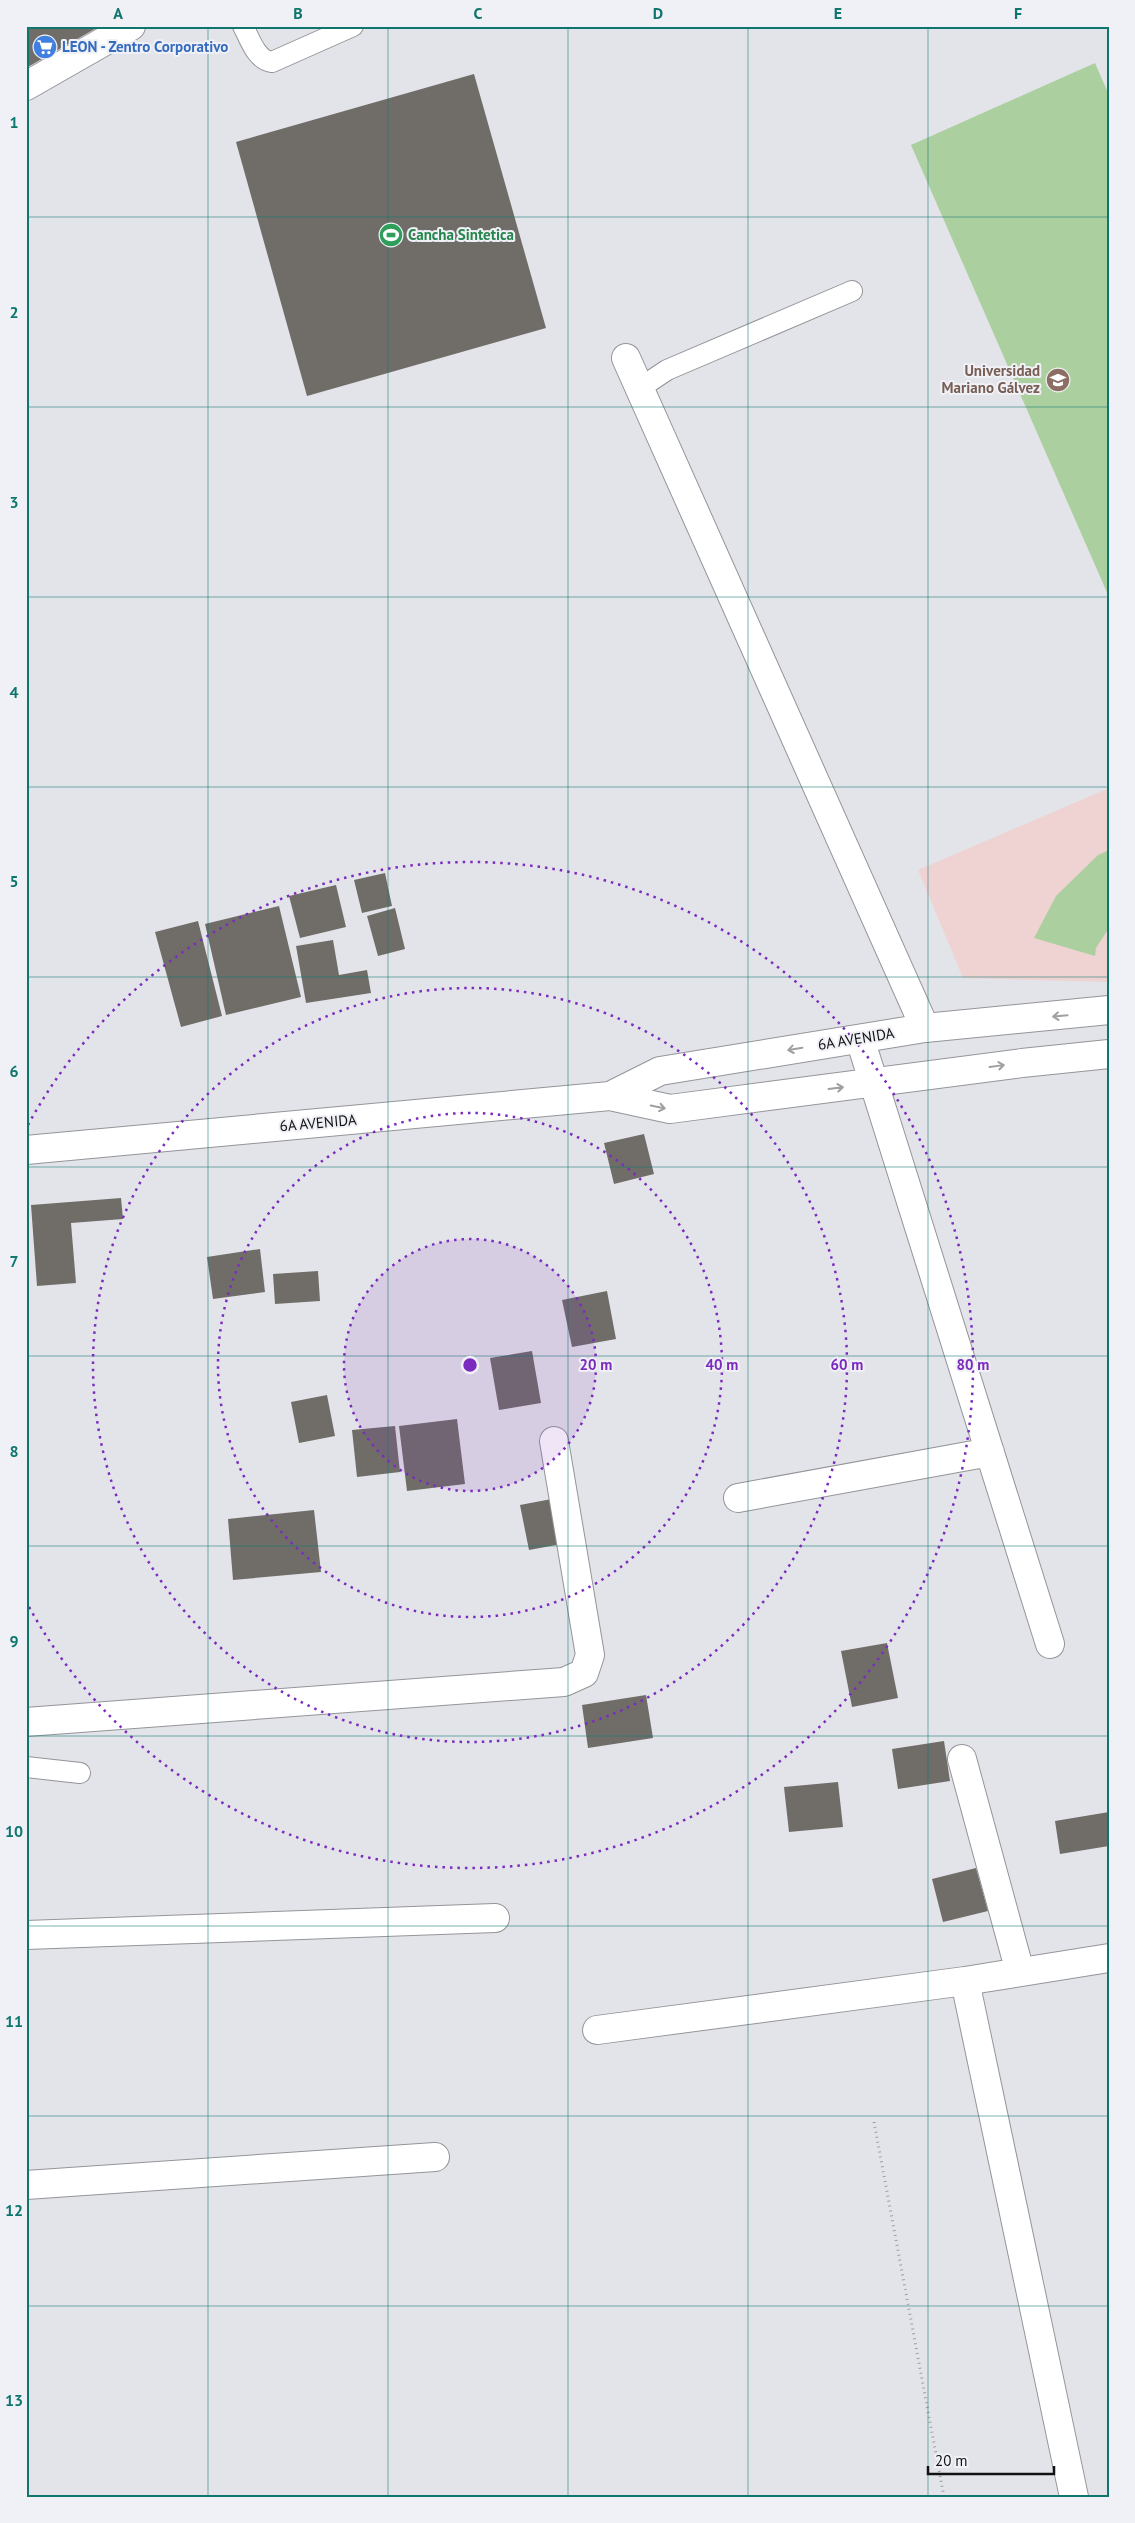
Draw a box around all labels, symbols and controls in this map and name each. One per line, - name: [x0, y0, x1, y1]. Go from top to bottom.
- text: A: [113, 3, 123, 23]
- text: B: [293, 3, 303, 23]
- text: C: [474, 3, 483, 23]
- text: D: [653, 3, 663, 23]
- text: E: [834, 3, 842, 23]
- text: F: [1014, 3, 1022, 23]
- supermarket icon: LEON - Zentro Corporativo: [32, 34, 58, 60]
- place label: LEON - Zentro Corporativo: [62, 37, 228, 56]
- text: 1: [9, 112, 19, 132]
- sports icon: Cancha Sintetica: [378, 222, 404, 248]
- place label: Cancha Sintetica: [408, 225, 514, 244]
- text: 2: [9, 302, 19, 322]
- place label: Universidad Mariano Gálvez: [942, 361, 1040, 397]
- school or university icon: Universidad Mariano Gálvez: [1045, 367, 1071, 393]
- text: 3: [9, 492, 19, 512]
- text: 4: [9, 682, 19, 702]
- text: 5: [9, 871, 19, 891]
- one-way arrow: [1053, 1011, 1069, 1021]
- street label: 6A AVENIDA: [816, 1023, 896, 1054]
- one-way arrow: [787, 1045, 803, 1055]
- text: 6: [9, 1061, 19, 1081]
- one-way arrow: [989, 1061, 1005, 1071]
- one-way arrow: [828, 1083, 844, 1093]
- one-way arrow: [649, 1102, 665, 1112]
- street label: 6A AVENIDA: [279, 1110, 357, 1135]
- text: 7: [9, 1251, 19, 1271]
- text: 20 m: [580, 1355, 612, 1374]
- text: 40 m: [706, 1355, 738, 1374]
- text: 60 m: [831, 1355, 863, 1374]
- text: 80 m: [957, 1355, 989, 1374]
- centre of rings: [461, 1356, 479, 1374]
- text: 8: [9, 1441, 19, 1461]
- text: 9: [9, 1631, 19, 1651]
- text: 10: [5, 1821, 23, 1841]
- text: 11: [5, 2011, 23, 2031]
- text: 12: [5, 2200, 23, 2220]
- text: 13: [5, 2390, 23, 2410]
- scale bar: [928, 2443, 1054, 2475]
- text: 20 m: [935, 2451, 968, 2470]

